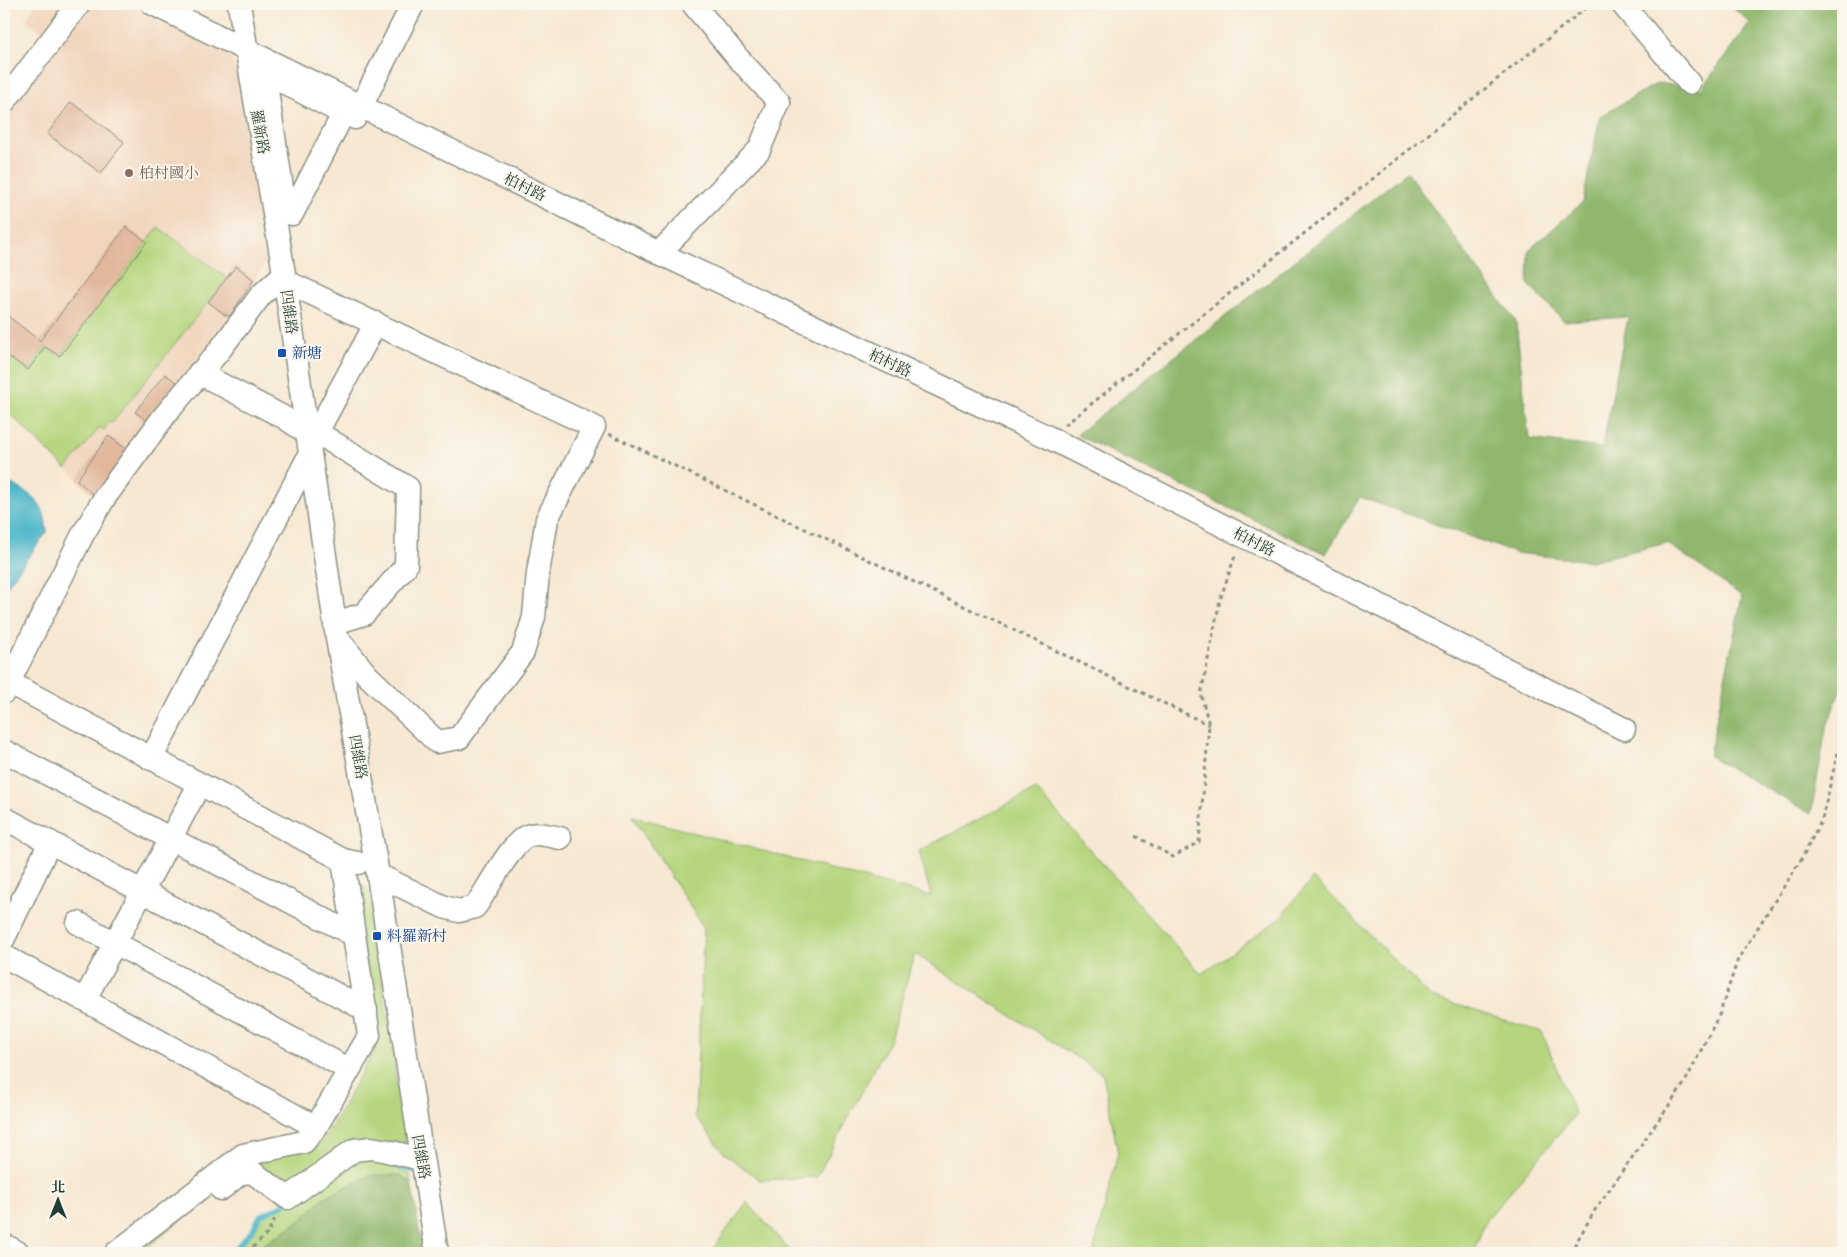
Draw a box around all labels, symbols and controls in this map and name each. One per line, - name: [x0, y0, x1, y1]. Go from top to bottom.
- street label: 羅新路: [247, 108, 273, 156]
- place label: 柏村國小: [139, 164, 199, 182]
- marker: 柏村國小: [123, 167, 135, 179]
- street label: 柏村路: [501, 169, 549, 205]
- street label: 四維路: [277, 288, 301, 336]
- place label: 新塘: [292, 344, 322, 362]
- street label: 柏村路: [866, 345, 914, 381]
- marker: 新塘: [276, 347, 288, 359]
- street label: 柏村路: [1230, 524, 1278, 560]
- street label: 四維路: [345, 733, 371, 781]
- place label: 料羅新村: [387, 927, 447, 945]
- marker: 料羅新村: [371, 930, 383, 942]
- street label: 四維路: [408, 1133, 434, 1181]
- north arrow: [32, 1174, 82, 1224]
- text: 北: [51, 1179, 65, 1196]

